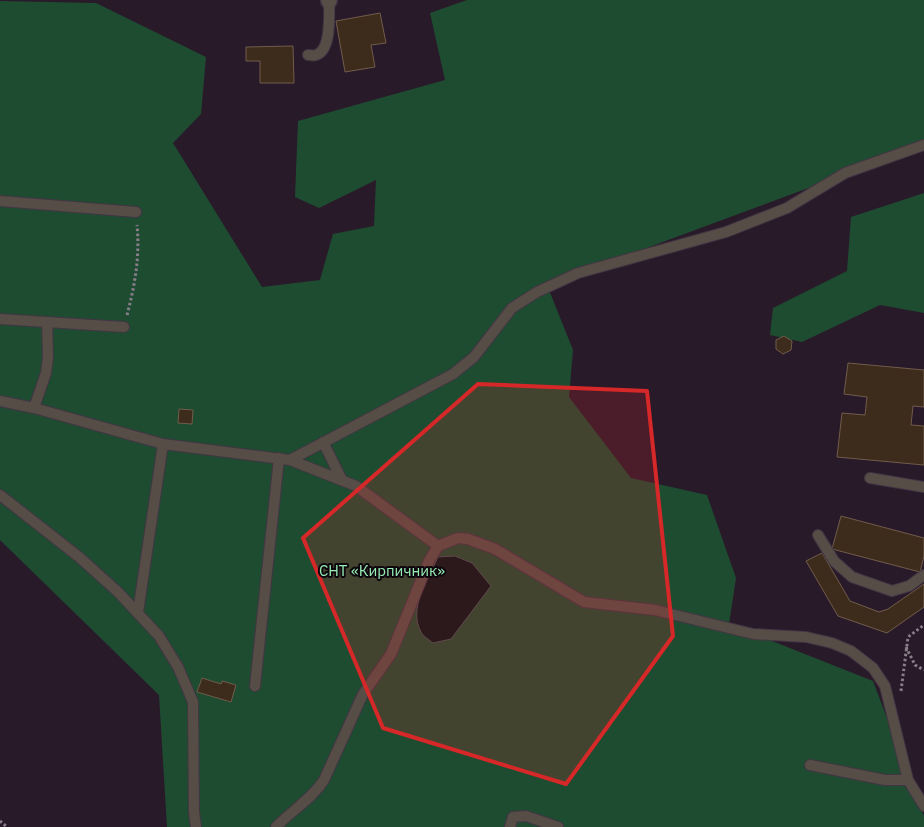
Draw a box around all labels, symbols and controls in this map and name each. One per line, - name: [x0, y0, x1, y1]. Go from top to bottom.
- park label: СНТ «Кирпичник»: [319, 561, 445, 580]

